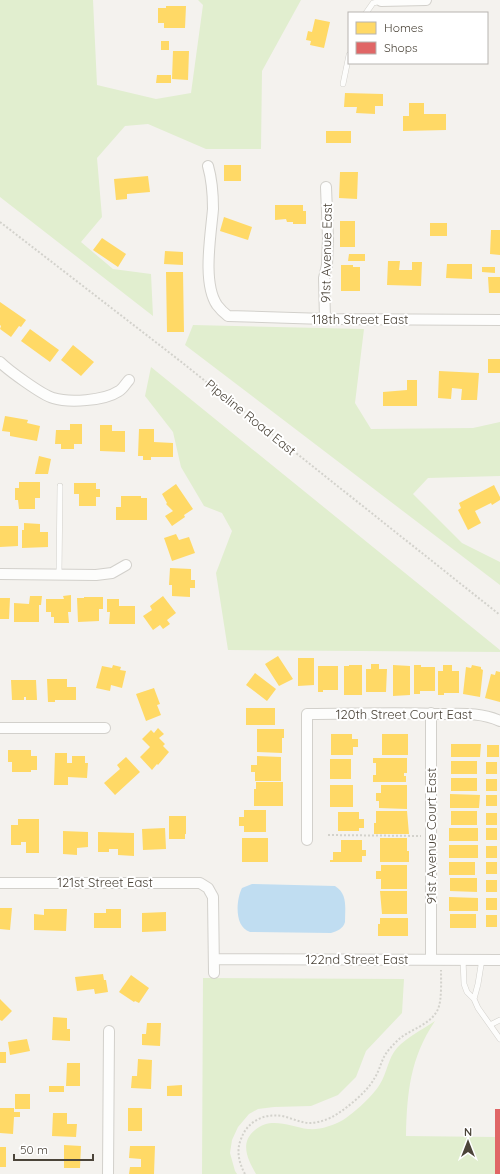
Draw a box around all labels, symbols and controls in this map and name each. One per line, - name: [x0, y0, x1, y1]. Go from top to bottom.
- legend: [348, 12, 488, 64]
- text: Homes: [384, 20, 424, 35]
- text: Shops: [384, 40, 418, 55]
- street label: 91st Avenue East: [317, 203, 335, 303]
- street label: 118th Street East: [312, 311, 408, 327]
- street label: Pipeline Road East: [203, 376, 299, 458]
- street label: 120th Street Court East: [336, 706, 472, 722]
- street label: 91st Avenue Court East: [423, 768, 439, 904]
- street label: 121st Street East: [57, 874, 153, 890]
- street label: 122nd Street East: [306, 951, 409, 967]
- north arrow: [448, 1122, 488, 1162]
- text: N: [464, 1125, 472, 1139]
- scale bar: [14, 1136, 93, 1162]
- text: 50 m: [20, 1142, 48, 1157]

